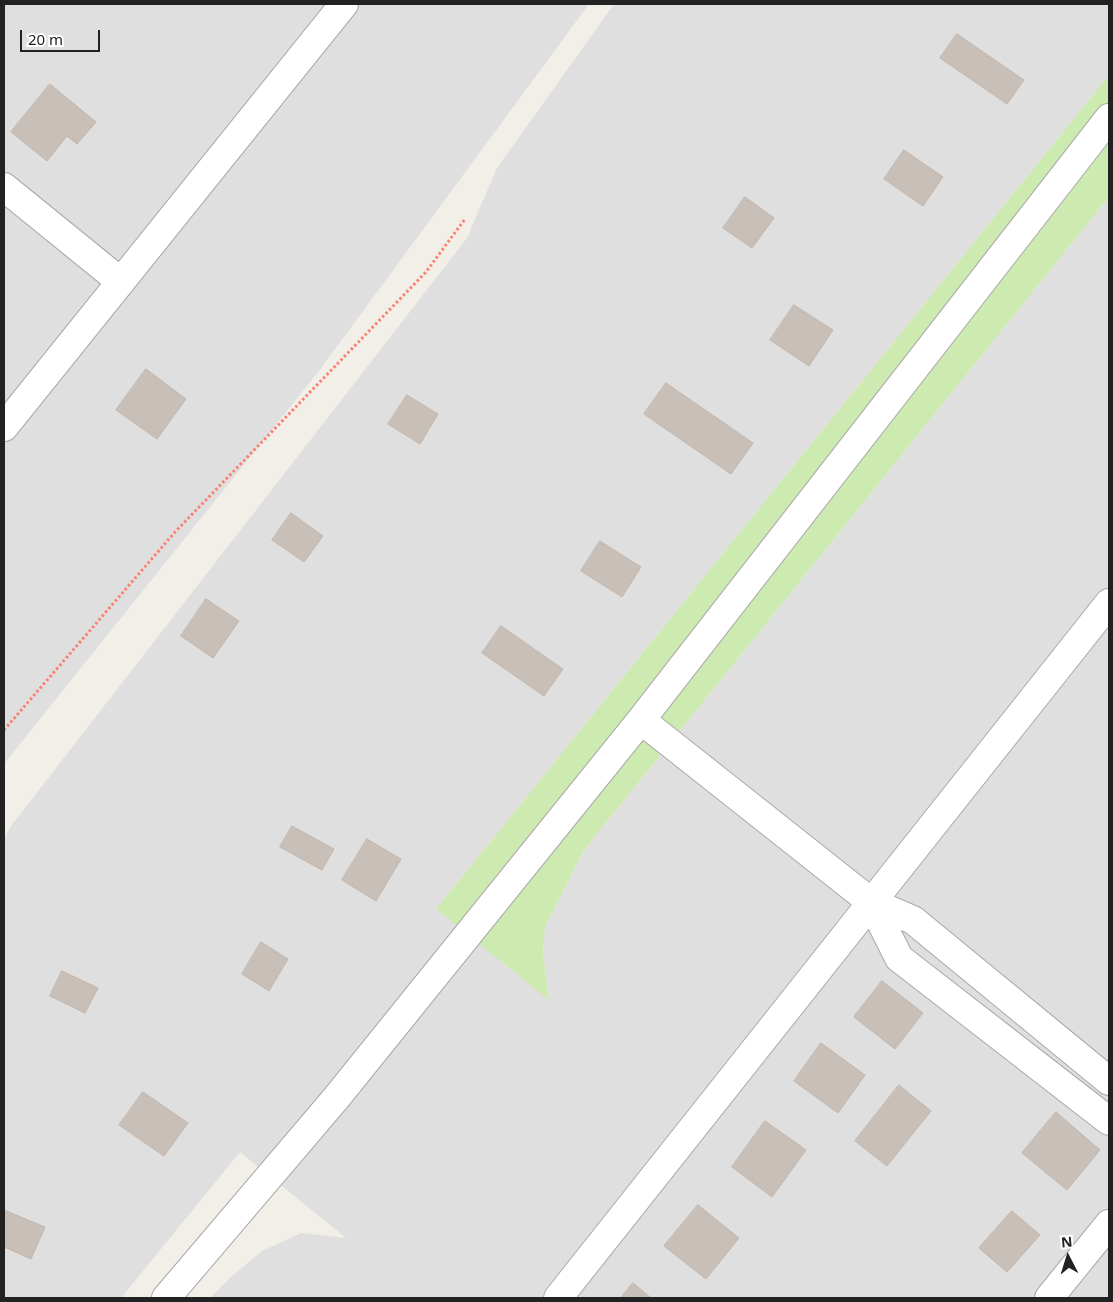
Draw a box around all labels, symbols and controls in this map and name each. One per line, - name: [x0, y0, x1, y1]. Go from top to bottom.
- scale bar: [22, 20, 102, 52]
- text: 20 m: [28, 29, 63, 49]
- north arrow: [1043, 1232, 1093, 1282]
- text: N: [1060, 1232, 1073, 1252]

